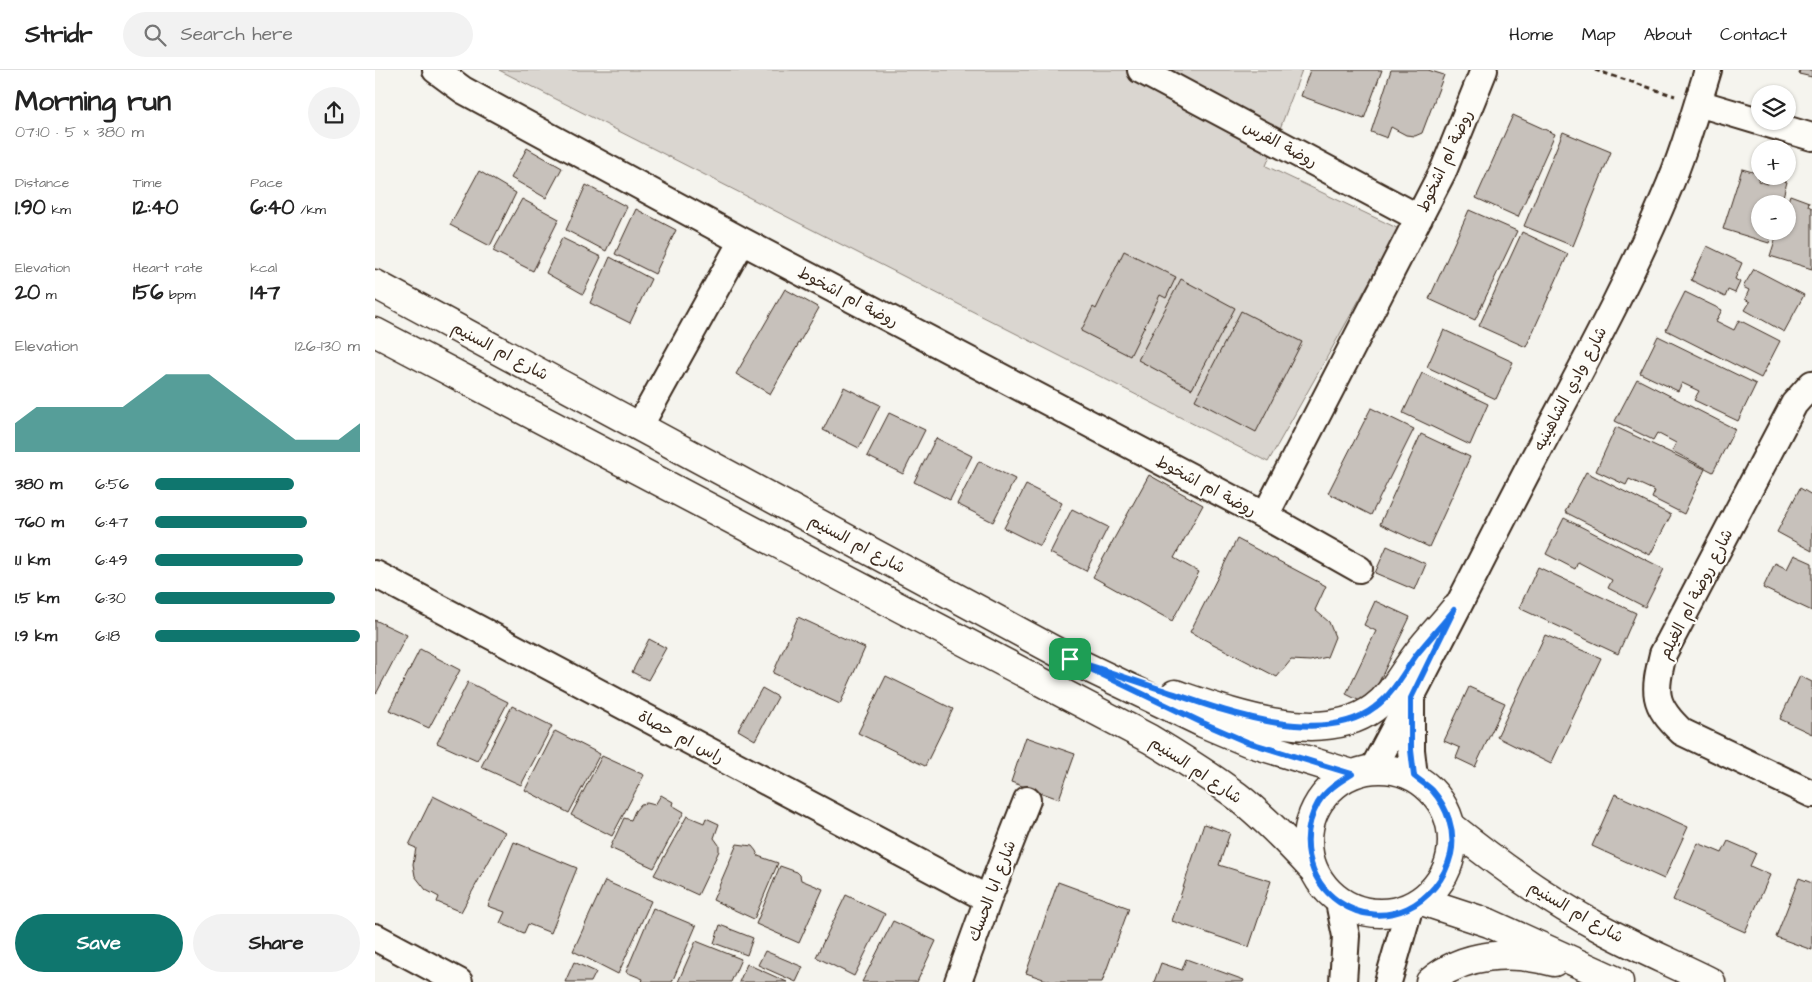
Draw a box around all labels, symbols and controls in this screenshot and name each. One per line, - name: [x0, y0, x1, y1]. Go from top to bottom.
- search box: [123, 12, 473, 57]
- text: Stridr: [25, 18, 93, 52]
- icon: search: [141, 21, 169, 49]
- text: Search here: [181, 21, 293, 48]
- text: Home: [1509, 22, 1554, 47]
- text: Map: [1582, 22, 1616, 47]
- text: About: [1644, 22, 1692, 47]
- text: Contact: [1720, 22, 1787, 47]
- text: Morning run: [15, 82, 171, 121]
- map controls: [1751, 85, 1796, 240]
- button: layers: [1751, 85, 1796, 130]
- button: share: [308, 87, 360, 139]
- street label: روضة ام اشخوط: [1412, 106, 1479, 216]
- street label: روضة الفرس: [1239, 115, 1321, 173]
- text: 07:10 · 5 × 380 m: [15, 121, 144, 143]
- button: +: [1751, 140, 1796, 185]
- text: Distance: [15, 173, 69, 193]
- text: Time: [133, 173, 162, 193]
- text: Pace: [250, 173, 283, 193]
- text: 1.90: [15, 193, 46, 222]
- text: 12:40: [133, 193, 178, 222]
- text: 6:40: [250, 193, 295, 222]
- button: −: [1751, 195, 1796, 240]
- text: km: [46, 200, 71, 220]
- text: /km: [295, 200, 326, 220]
- text: Elevation: [15, 258, 70, 278]
- text: Heart rate: [133, 258, 203, 278]
- text: kcal: [250, 258, 277, 278]
- street label: روضة ام اشخوط: [793, 261, 902, 334]
- text: 20: [15, 278, 40, 307]
- text: 156: [133, 278, 163, 307]
- text: 147: [250, 278, 280, 307]
- text: m: [40, 285, 57, 305]
- text: bpm: [163, 285, 196, 305]
- street label: شارع ام السنيم: [447, 316, 552, 387]
- street label: شارع وادي الشاهينيه: [1528, 323, 1612, 455]
- text: Elevation: [15, 335, 78, 357]
- text: 126–130 m: [295, 335, 360, 357]
- street label: روضة ام اشخوط: [1151, 450, 1260, 523]
- text: 380 m: [15, 473, 62, 495]
- text: 6:56: [95, 473, 129, 495]
- street label: شارع ام السنيم: [804, 509, 909, 580]
- text: 760 m: [15, 511, 64, 533]
- text: 6:47: [95, 511, 128, 533]
- street label: شارع روضة ام الغيلم: [1654, 525, 1739, 663]
- text: 1.1 km: [15, 549, 50, 571]
- text: 6:49: [95, 549, 128, 571]
- text: 1.5 km: [15, 587, 59, 609]
- text: 6:30: [95, 587, 126, 609]
- text: 1.9 km: [15, 625, 57, 647]
- text: 6:18: [95, 625, 120, 647]
- pin: [1049, 638, 1091, 680]
- icon: arrive: [1056, 645, 1084, 673]
- street label: راس ام حصاة: [634, 705, 728, 770]
- street label: شارع ام السنيم: [1145, 731, 1246, 810]
- street label: شارع ابا الحسك: [963, 837, 1021, 945]
- street label: شارع ام السنيم: [1524, 876, 1628, 949]
- button: Save: [15, 914, 183, 972]
- button: Share: [193, 914, 360, 972]

